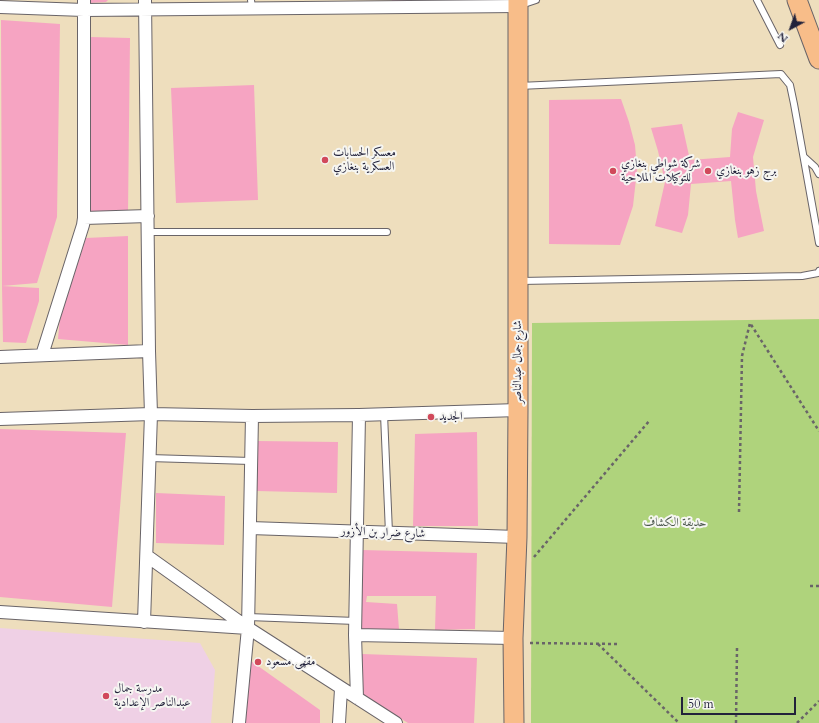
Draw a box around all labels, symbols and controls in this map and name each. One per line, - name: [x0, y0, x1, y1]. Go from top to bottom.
- north arrow: [771, 8, 811, 48]
- text: N: [774, 29, 791, 46]
- place label: معسكر الحسابات العسكرية بنغازي: [333, 146, 396, 174]
- marker: معسكر الحسابات العسكرية بنغازي: [320, 155, 330, 165]
- place label: شركة شواطي بنغازي للتوكيلات الملاحية: [621, 157, 700, 185]
- place label: برج زهو بنغازي: [716, 164, 777, 178]
- marker: شركة شواطي بنغازي للتوكيلات الملاحية: [608, 166, 618, 176]
- marker: برج زهو بنغازي: [703, 166, 713, 176]
- street label: شارع جمال عبدالناصر: [511, 320, 525, 404]
- place label: الجديد: [439, 410, 463, 424]
- marker: الجديد: [426, 412, 436, 422]
- park label: حديقة الكشاف: [644, 516, 706, 530]
- street label: شارع ضرار بن الأزور: [340, 524, 426, 542]
- place label: مقهى مسعود: [266, 655, 316, 669]
- marker: مقهى مسعود: [253, 657, 263, 667]
- place label: مدرسة جمال عبدالناصر الإعدادية: [114, 682, 190, 710]
- scale bar: [683, 689, 798, 715]
- marker: مدرسة جمال عبدالناصر الإعدادية: [101, 691, 111, 701]
- text: 50 m: [688, 696, 714, 712]

